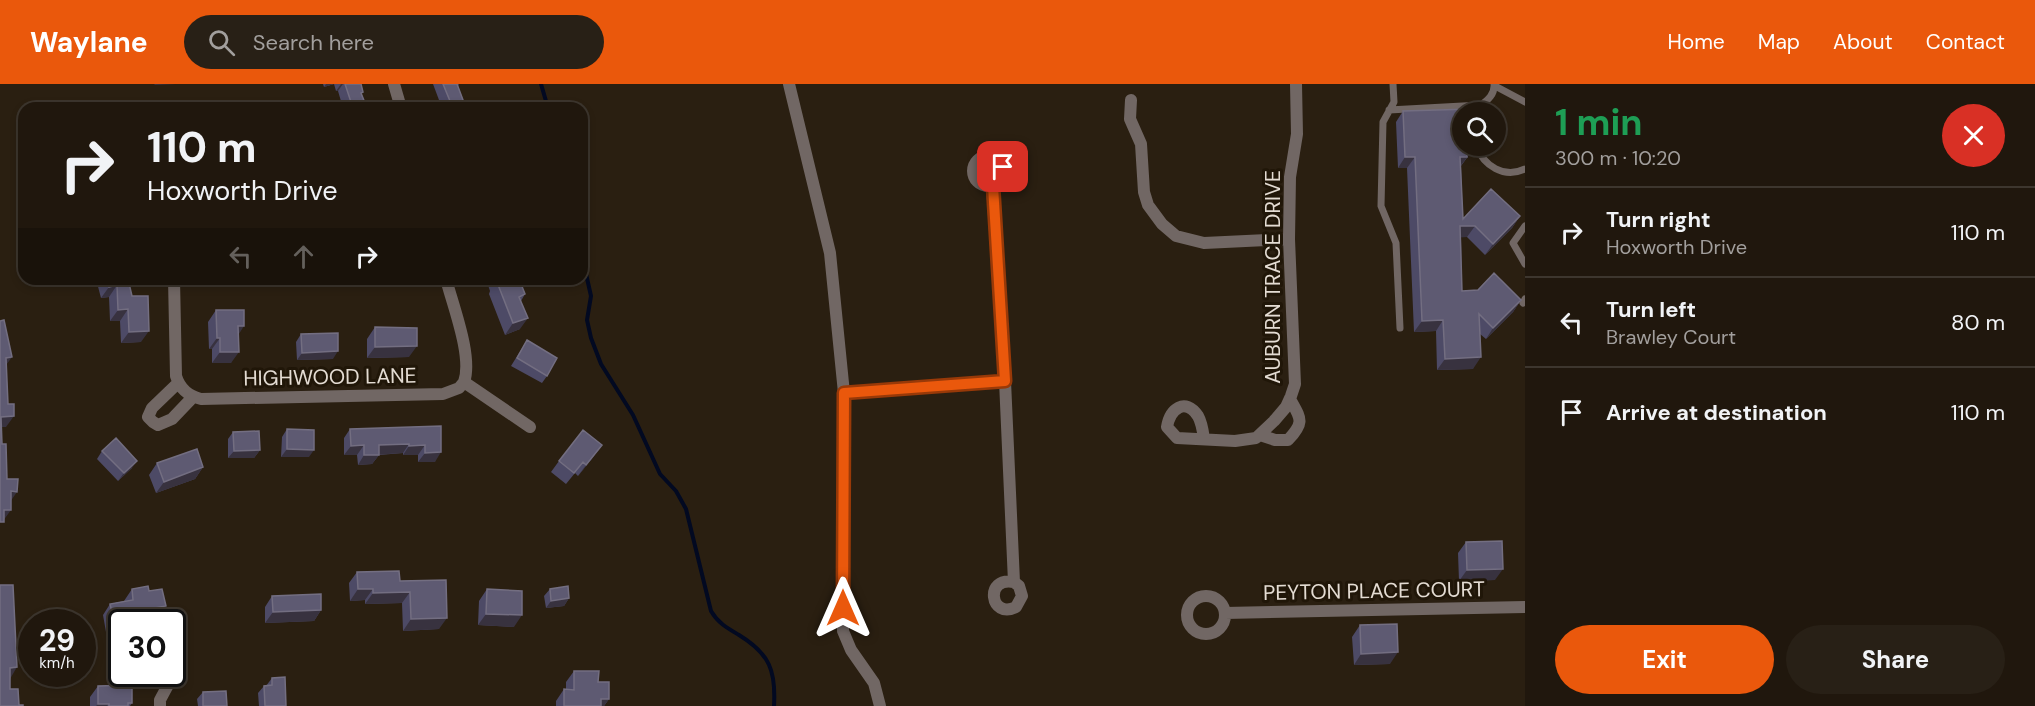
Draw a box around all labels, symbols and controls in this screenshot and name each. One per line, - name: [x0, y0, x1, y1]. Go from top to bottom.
- search box: [184, 15, 604, 69]
- text: Waylane: [30, 24, 148, 61]
- icon: search: [205, 26, 238, 59]
- text: Search here: [253, 28, 374, 57]
- text: Home: [1667, 28, 1725, 56]
- text: Map: [1758, 28, 1800, 56]
- text: About: [1833, 28, 1893, 56]
- text: Contact: [1926, 28, 2005, 56]
- text: 1 min: [1555, 99, 1643, 146]
- map controls: [1452, 102, 1506, 156]
- button: search: [1452, 102, 1506, 156]
- button: close: [1942, 104, 2005, 167]
- text: 110 m: [147, 120, 257, 175]
- icon: right: [48, 126, 126, 204]
- pin: [977, 141, 1028, 192]
- text: 300 m · 10:20: [1555, 145, 1681, 171]
- icon: arrive: [986, 150, 1019, 183]
- street label: AUBURN TRACE DRIVE: [1259, 170, 1287, 384]
- text: Hoxworth Drive: [147, 173, 338, 208]
- text: Turn right: [1606, 205, 1711, 234]
- icon: right: [1555, 216, 1588, 249]
- text: 110 m: [1951, 218, 2005, 247]
- text: Hoxworth Drive: [1606, 234, 1747, 260]
- icon: left: [224, 240, 257, 273]
- icon: ahead: [287, 240, 320, 273]
- icon: right: [350, 240, 383, 273]
- text: Turn left: [1606, 295, 1696, 324]
- icon: left: [1555, 306, 1588, 339]
- text: 80 m: [1951, 308, 2005, 337]
- text: Brawley Court: [1606, 324, 1736, 350]
- street label: HIGHWOOD LANE: [243, 361, 417, 393]
- icon: arrive: [1555, 396, 1588, 429]
- text: Arrive at destination: [1606, 398, 1827, 427]
- text: 110 m: [1951, 398, 2005, 427]
- street label: PEYTON PLACE COURT: [1263, 575, 1485, 607]
- position arrow: [811, 576, 875, 640]
- speed limit sign: 30: [108, 609, 186, 687]
- text: 29: [39, 621, 75, 660]
- button: Exit: [1555, 625, 1774, 694]
- button: Share: [1786, 625, 2005, 694]
- text: km/h: [39, 653, 75, 673]

